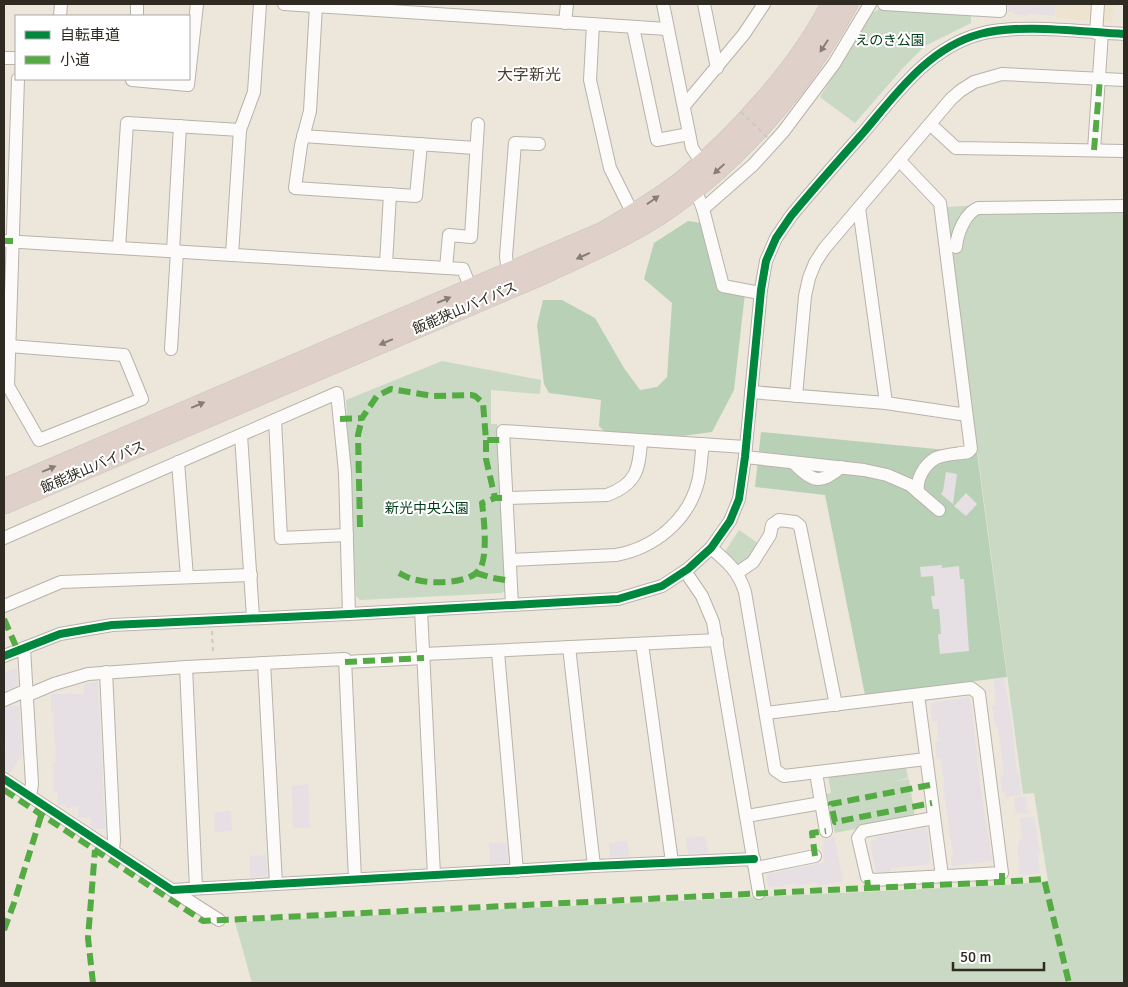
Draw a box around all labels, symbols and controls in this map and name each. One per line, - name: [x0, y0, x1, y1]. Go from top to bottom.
- legend: [15, 15, 190, 80]
- text: 自転車道: [60, 26, 120, 44]
- park label: えのき公園: [855, 32, 925, 49]
- one-way arrow: [819, 39, 829, 52]
- text: 小道: [60, 51, 90, 69]
- district label: 大字新光: [497, 65, 561, 85]
- one-way arrow: [713, 163, 725, 175]
- one-way arrow: [647, 195, 660, 205]
- one-way arrow: [576, 253, 590, 261]
- street label: 飯能狭山バイパス: [410, 278, 520, 338]
- one-way arrow: [437, 296, 451, 304]
- one-way arrow: [379, 338, 393, 346]
- one-way arrow: [191, 401, 205, 409]
- street label: 飯能狭山バイパス: [38, 437, 148, 497]
- one-way arrow: [42, 464, 56, 472]
- park label: 新光中央公園: [385, 500, 469, 517]
- scale bar: [953, 940, 1044, 972]
- text: 50 m: [960, 948, 991, 966]

